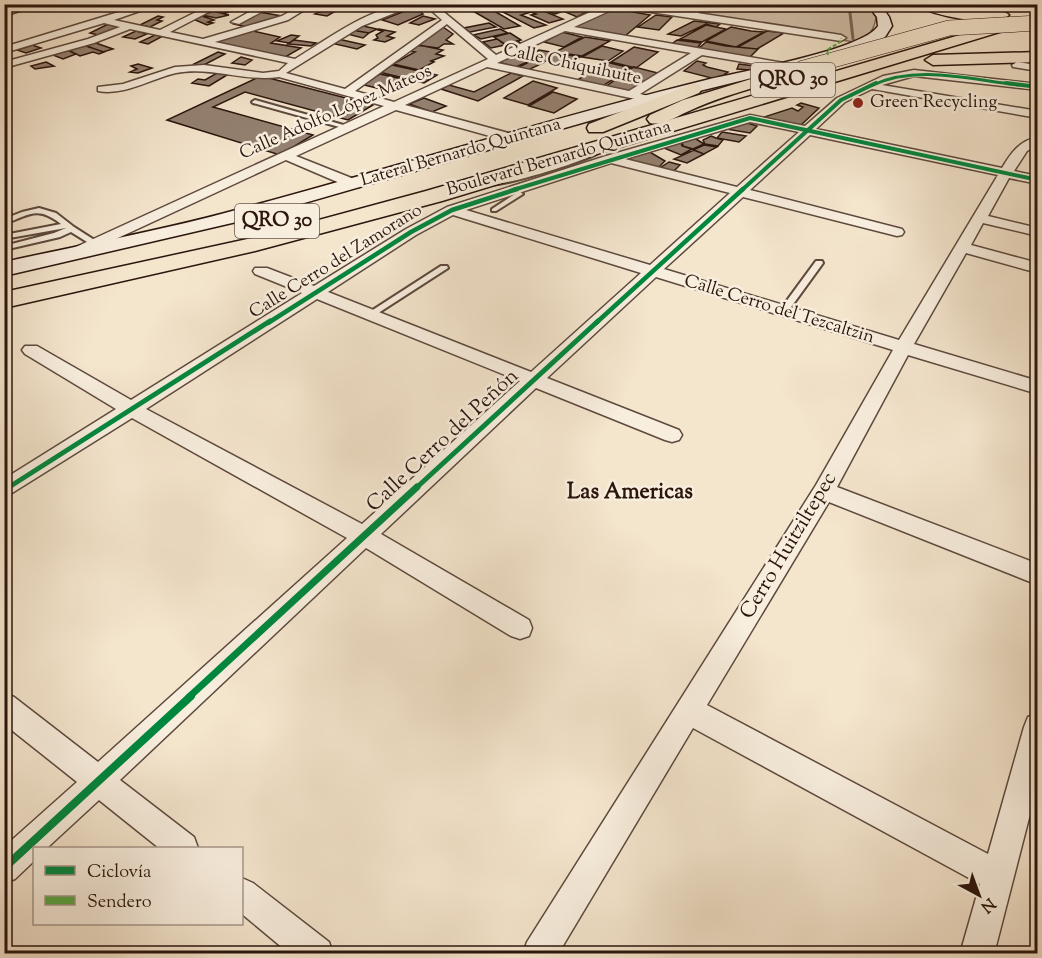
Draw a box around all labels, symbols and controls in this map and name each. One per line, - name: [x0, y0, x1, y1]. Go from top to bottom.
- street label: Calle Chiquihuite: [501, 38, 643, 92]
- street label: Calle Adolfo López Mateos: [236, 59, 436, 167]
- road number: QRO 30: [751, 63, 835, 97]
- place label: Green Recycling: [870, 90, 997, 116]
- marker: Green Recycling: [851, 96, 865, 110]
- street label: Lateral Bernardo Quintana: [358, 112, 564, 194]
- street label: Boulevard Bernardo Quintana: [444, 114, 674, 204]
- street label: Calle Cerro del Zamorano: [244, 198, 428, 326]
- road number: QRO 30: [235, 204, 319, 238]
- street label: Calle Cerro del Tezcaltzin: [681, 269, 878, 351]
- street label: Calle Cerro del Peñón: [360, 362, 526, 520]
- street label: Cerro Huitziltepec: [733, 467, 845, 625]
- district label: Las Americas: [567, 477, 693, 509]
- legend: [33, 847, 243, 925]
- text: Ciclovía: [87, 860, 151, 886]
- north arrow: [949, 865, 1009, 925]
- text: Sendero: [87, 890, 152, 916]
- text: N: [975, 892, 1000, 917]

